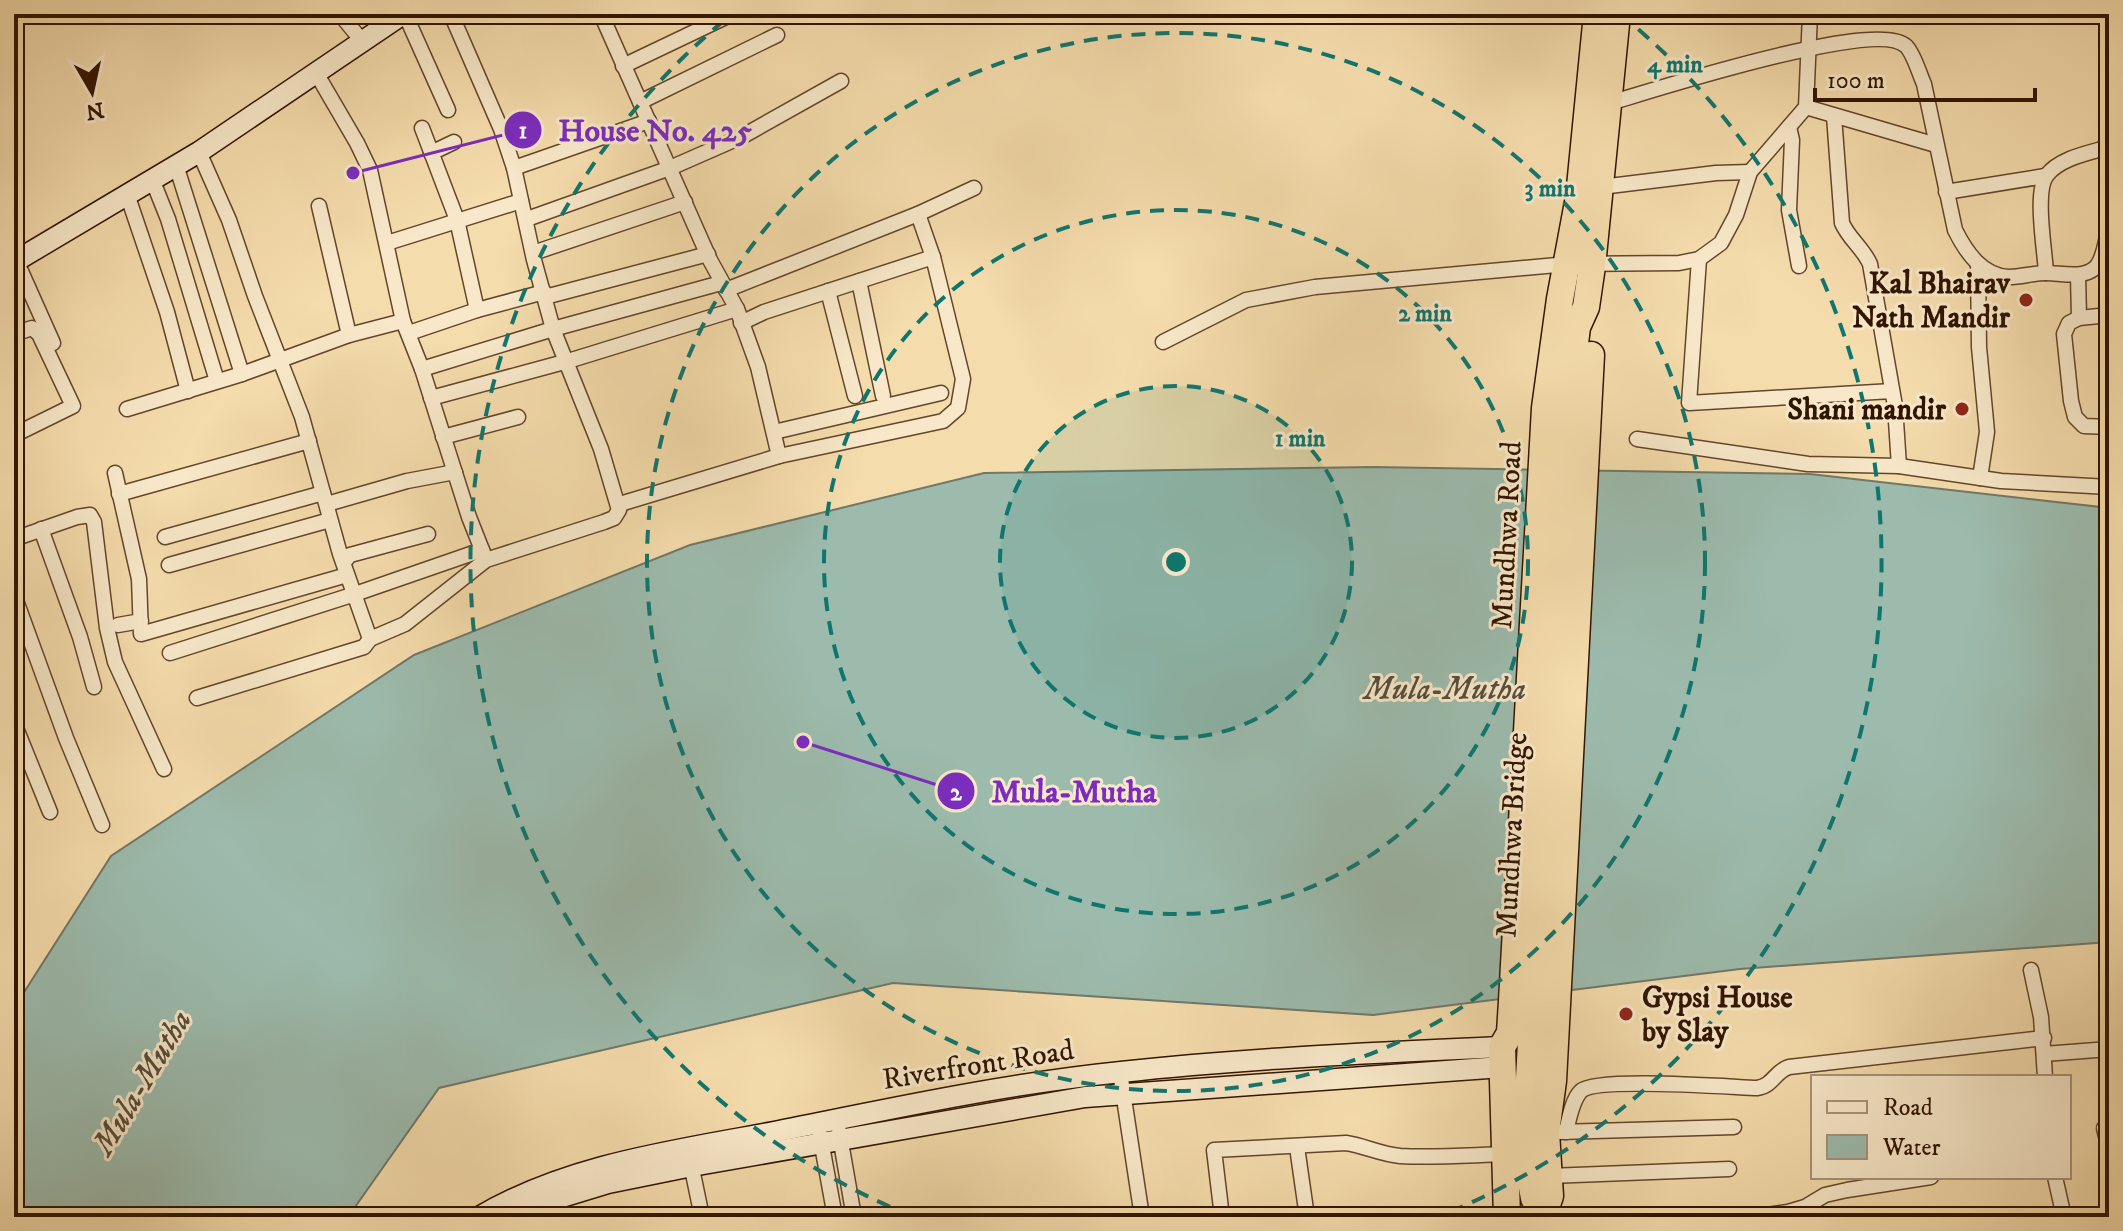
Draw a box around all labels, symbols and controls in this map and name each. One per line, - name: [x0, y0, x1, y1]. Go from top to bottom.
- text: 4 min: [1647, 50, 1703, 80]
- north arrow: [52, 52, 132, 132]
- scale bar: [1815, 52, 2035, 102]
- text: 100 m: [1827, 66, 1885, 96]
- text: N: [84, 96, 106, 125]
- callout: House No. 425: [503, 102, 768, 158]
- text: House No. 425: [558, 112, 752, 152]
- text: 1: [519, 116, 528, 146]
- text: 3 min: [1525, 174, 1576, 204]
- place label: Kal Bhairav Nath Mandir: [1852, 266, 2011, 337]
- marker: Kal Bhairav Nath Mandir: [2017, 291, 2035, 309]
- text: 2 min: [1398, 299, 1452, 329]
- place label: Shani mandir: [1787, 392, 1947, 429]
- marker: Shani mandir: [1953, 400, 1971, 418]
- text: 1 min: [1275, 424, 1326, 454]
- street label: Mundhwa Road: [1484, 440, 1531, 630]
- centre of rings: [1162, 548, 1190, 576]
- water label: Mula-Mutha: [1362, 670, 1526, 710]
- street label: Mundhwa Bridge: [1489, 731, 1536, 939]
- callout: Mula-Mutha: [936, 763, 1173, 819]
- text: Mula-Mutha: [991, 773, 1157, 813]
- text: 2: [950, 778, 963, 808]
- place label: Gypsi House by Slay: [1641, 980, 1793, 1051]
- water label: Mula-Mutha: [83, 1003, 202, 1164]
- marker: Gypsi House by Slay: [1617, 1005, 1635, 1023]
- street label: Riverfront Road: [880, 1032, 1077, 1099]
- legend: [1811, 1075, 2071, 1179]
- text: Road: [1883, 1093, 1933, 1123]
- text: Water: [1882, 1133, 1940, 1163]

